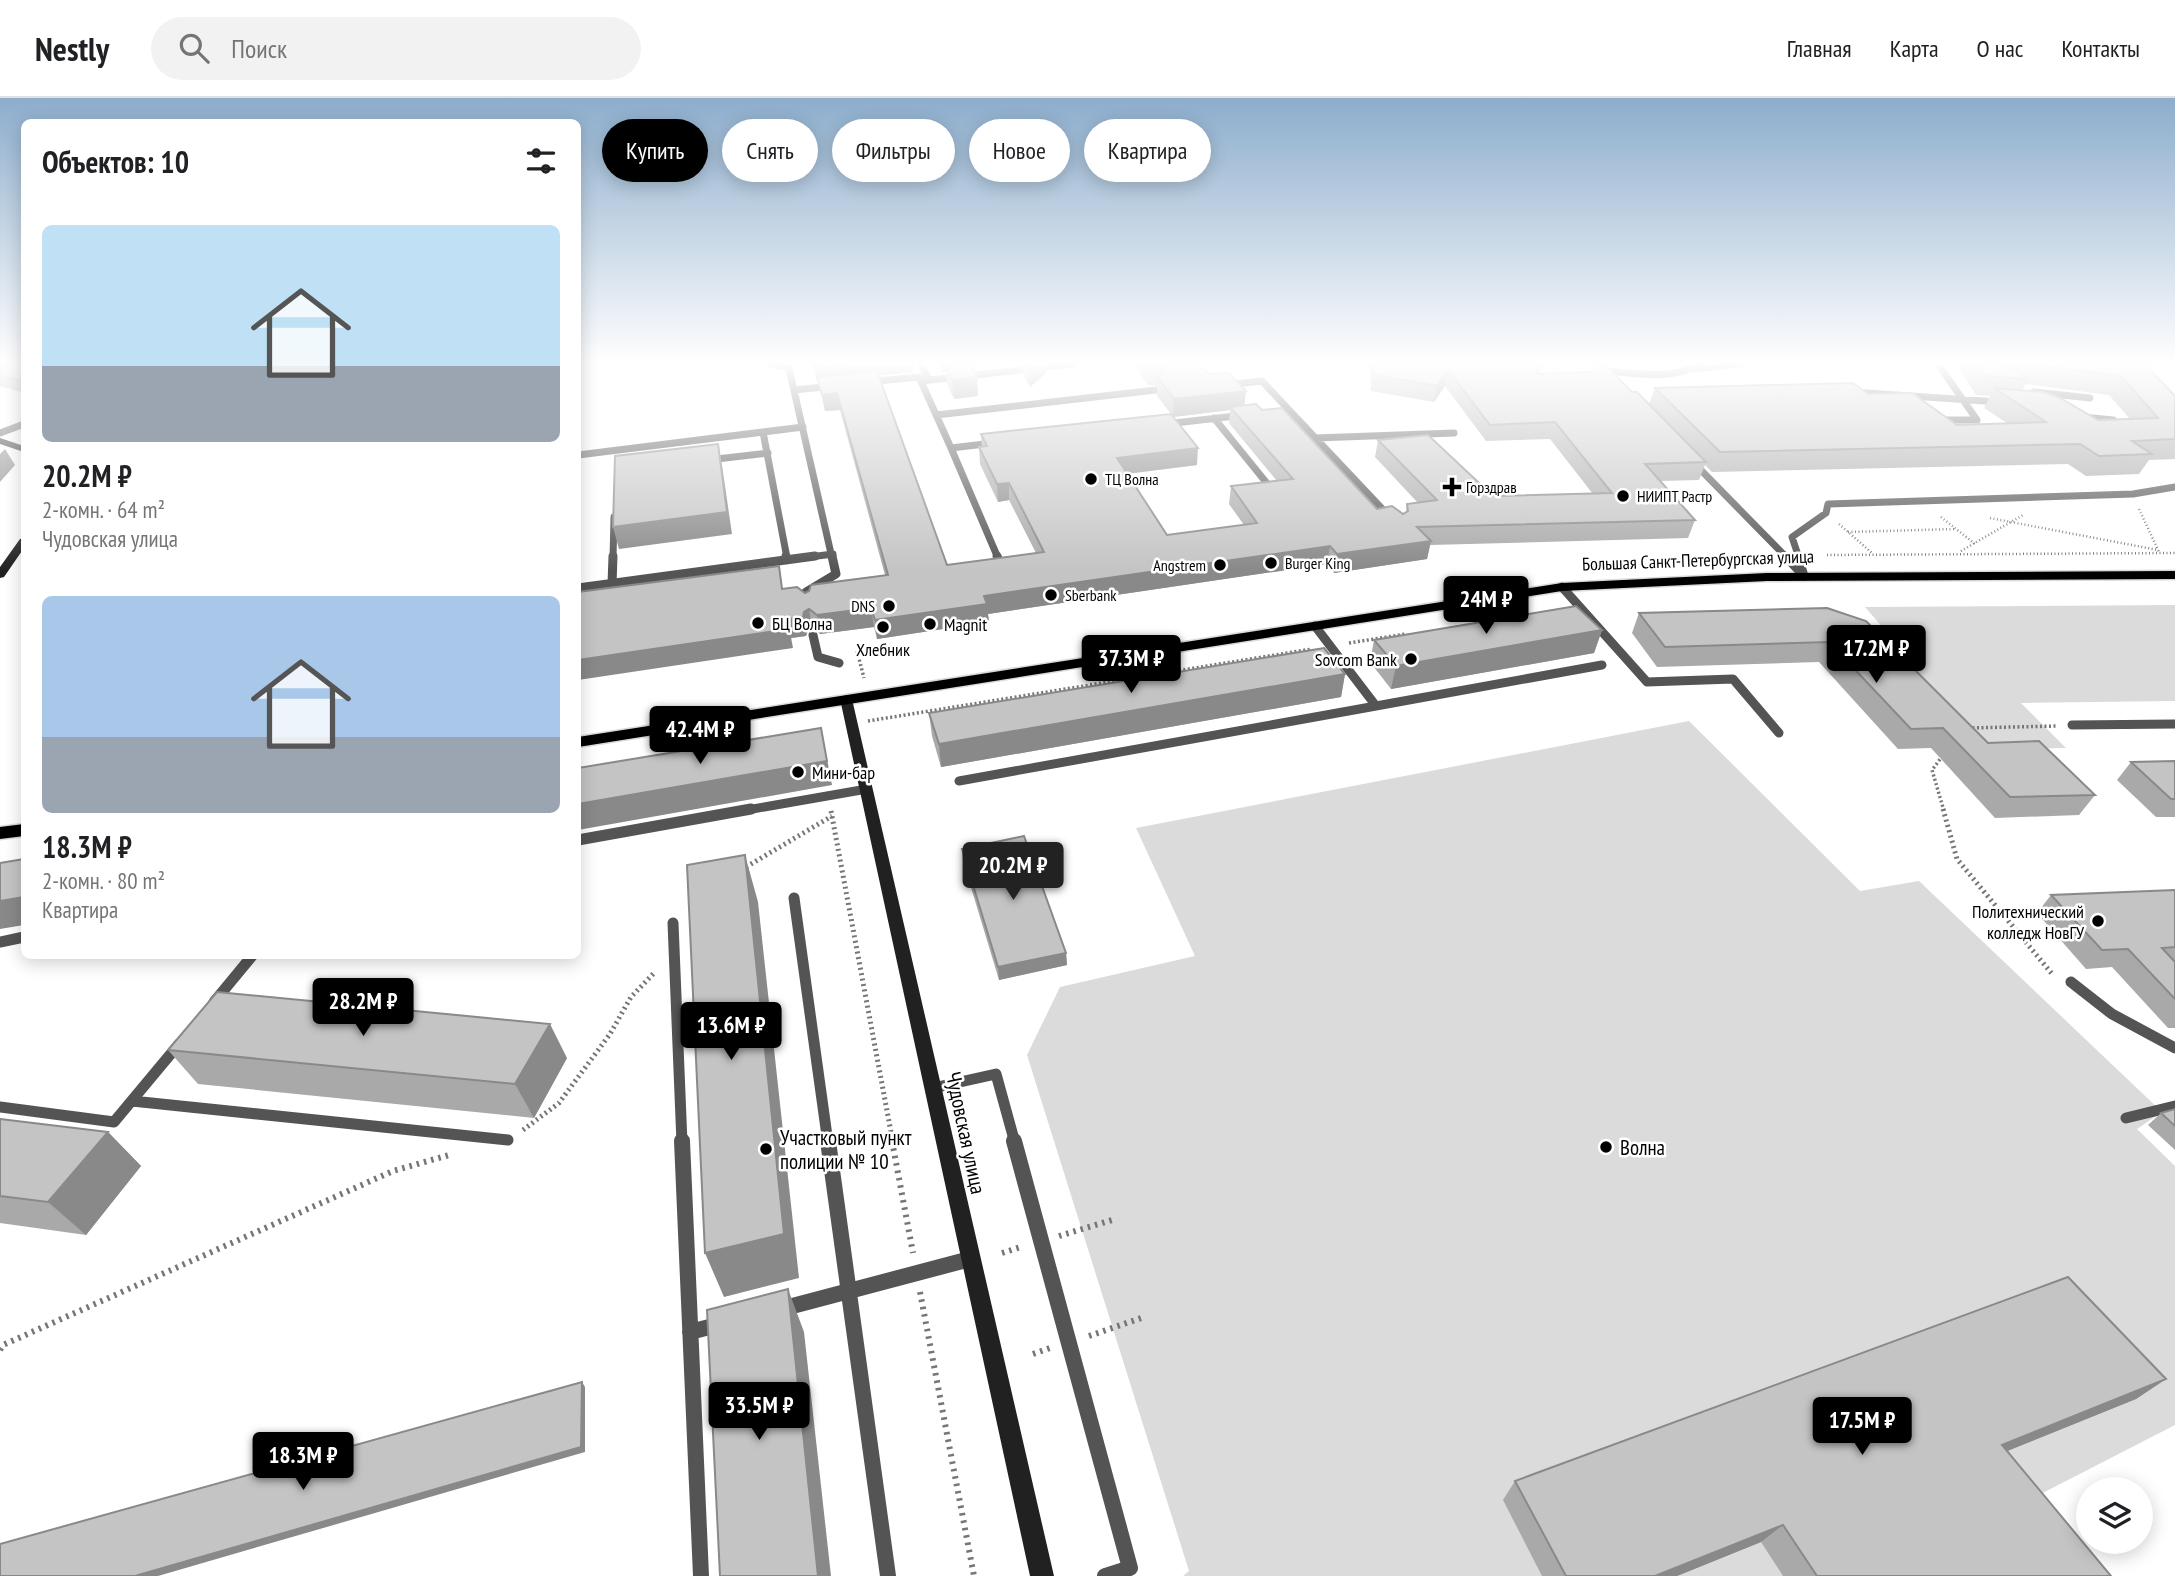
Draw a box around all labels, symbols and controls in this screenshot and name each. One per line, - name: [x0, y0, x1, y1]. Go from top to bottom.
- search box: [151, 17, 641, 80]
- text: Nestly: [35, 27, 109, 70]
- icon: search: [175, 29, 213, 67]
- text: Поиск: [231, 32, 287, 65]
- text: Главная: [1787, 33, 1852, 64]
- text: Карта: [1890, 33, 1939, 64]
- text: О нас: [1977, 33, 2023, 64]
- text: Контакты: [2061, 33, 2140, 64]
- chip: Купить: [602, 119, 708, 182]
- chip: Снять: [722, 119, 818, 182]
- chip: Фильтры: [832, 119, 955, 182]
- chip: Новое: [969, 119, 1070, 182]
- chip: Квартира: [1084, 119, 1211, 182]
- text: Объектов: 10: [42, 142, 189, 181]
- icon: filters: [522, 142, 560, 180]
- icon: home: [238, 270, 364, 396]
- text: 20.2M ₽: [42, 456, 132, 495]
- place label: ТЦ Волна: [1105, 469, 1159, 489]
- marker: ТЦ Волна: [1083, 471, 1099, 487]
- place label: Горздрав: [1466, 477, 1517, 497]
- marker: Горздрав: [1444, 479, 1460, 495]
- place label: НИИПТ Растр: [1637, 486, 1712, 506]
- marker: НИИПТ Растр: [1615, 488, 1631, 504]
- text: 2-комн. · 64 m²: [42, 495, 165, 524]
- text: Чудовская улица: [42, 524, 178, 553]
- street label: Большая Санкт-Петербургская улица: [1582, 544, 1814, 576]
- place label: Burger King: [1285, 553, 1350, 573]
- place label: Angstrem: [1153, 555, 1206, 575]
- marker: Burger King: [1263, 555, 1279, 571]
- marker: Angstrem: [1212, 557, 1228, 573]
- pin: 24M ₽: [1437, 576, 1535, 636]
- text: 24M ₽: [1460, 584, 1512, 613]
- place label: Sberbank: [1065, 585, 1117, 605]
- marker: Sberbank: [1043, 587, 1059, 603]
- place label: DNS: [851, 596, 875, 616]
- marker: DNS: [881, 598, 897, 614]
- place label: БЦ Волна: [772, 612, 832, 635]
- place label: Magnit: [944, 613, 987, 636]
- marker: БЦ Волна: [750, 615, 766, 631]
- marker: Magnit: [922, 616, 938, 632]
- marker: Хлебник: [875, 619, 891, 635]
- pin: 17.2M ₽: [1811, 626, 1941, 685]
- text: 17.2M ₽: [1843, 633, 1909, 662]
- pin: 37.3M ₽: [1066, 636, 1196, 695]
- place label: Хлебник: [856, 638, 910, 661]
- icon: home: [238, 641, 364, 767]
- text: 37.3M ₽: [1098, 643, 1164, 672]
- place label: Sovcom Bank: [1315, 648, 1397, 671]
- marker: Sovcom Bank: [1403, 651, 1419, 667]
- pin: 42.4M ₽: [635, 706, 765, 766]
- text: 42.4M ₽: [666, 714, 734, 743]
- place label: Мини-бар: [812, 761, 875, 784]
- marker: Мини-бар: [790, 764, 806, 780]
- text: 18.3M ₽: [42, 827, 132, 866]
- pin: 20.2M ₽: [948, 842, 1078, 902]
- text: 20.2M ₽: [979, 850, 1047, 879]
- text: 2-комн. · 80 m²: [42, 866, 165, 895]
- text: Квартира: [42, 895, 118, 924]
- place label: Политехнический колледж НовГУ: [1972, 900, 2085, 944]
- marker: Политехнический колледж НовГУ: [2090, 913, 2106, 929]
- pin: 28.2M ₽: [298, 978, 428, 1038]
- text: 28.2M ₽: [329, 986, 397, 1015]
- pin: 13.6M ₽: [666, 1002, 796, 1062]
- text: 13.6M ₽: [697, 1010, 765, 1039]
- street label: Чудовская улица: [940, 1069, 992, 1197]
- place label: Участковый пункт полиции № 10: [780, 1124, 912, 1175]
- place label: Волна: [1620, 1134, 1665, 1161]
- marker: Волна: [1598, 1139, 1614, 1155]
- marker: Участковый пункт полиции № 10: [758, 1141, 774, 1157]
- pin: 33.5M ₽: [694, 1382, 824, 1442]
- text: 33.5M ₽: [725, 1390, 793, 1419]
- pin: 17.5M ₽: [1797, 1398, 1927, 1457]
- text: 17.5M ₽: [1829, 1405, 1895, 1434]
- pin: 18.3M ₽: [238, 1432, 368, 1492]
- text: 18.3M ₽: [269, 1440, 337, 1469]
- map controls: [2076, 1477, 2153, 1554]
- button: layers: [2076, 1477, 2153, 1554]

